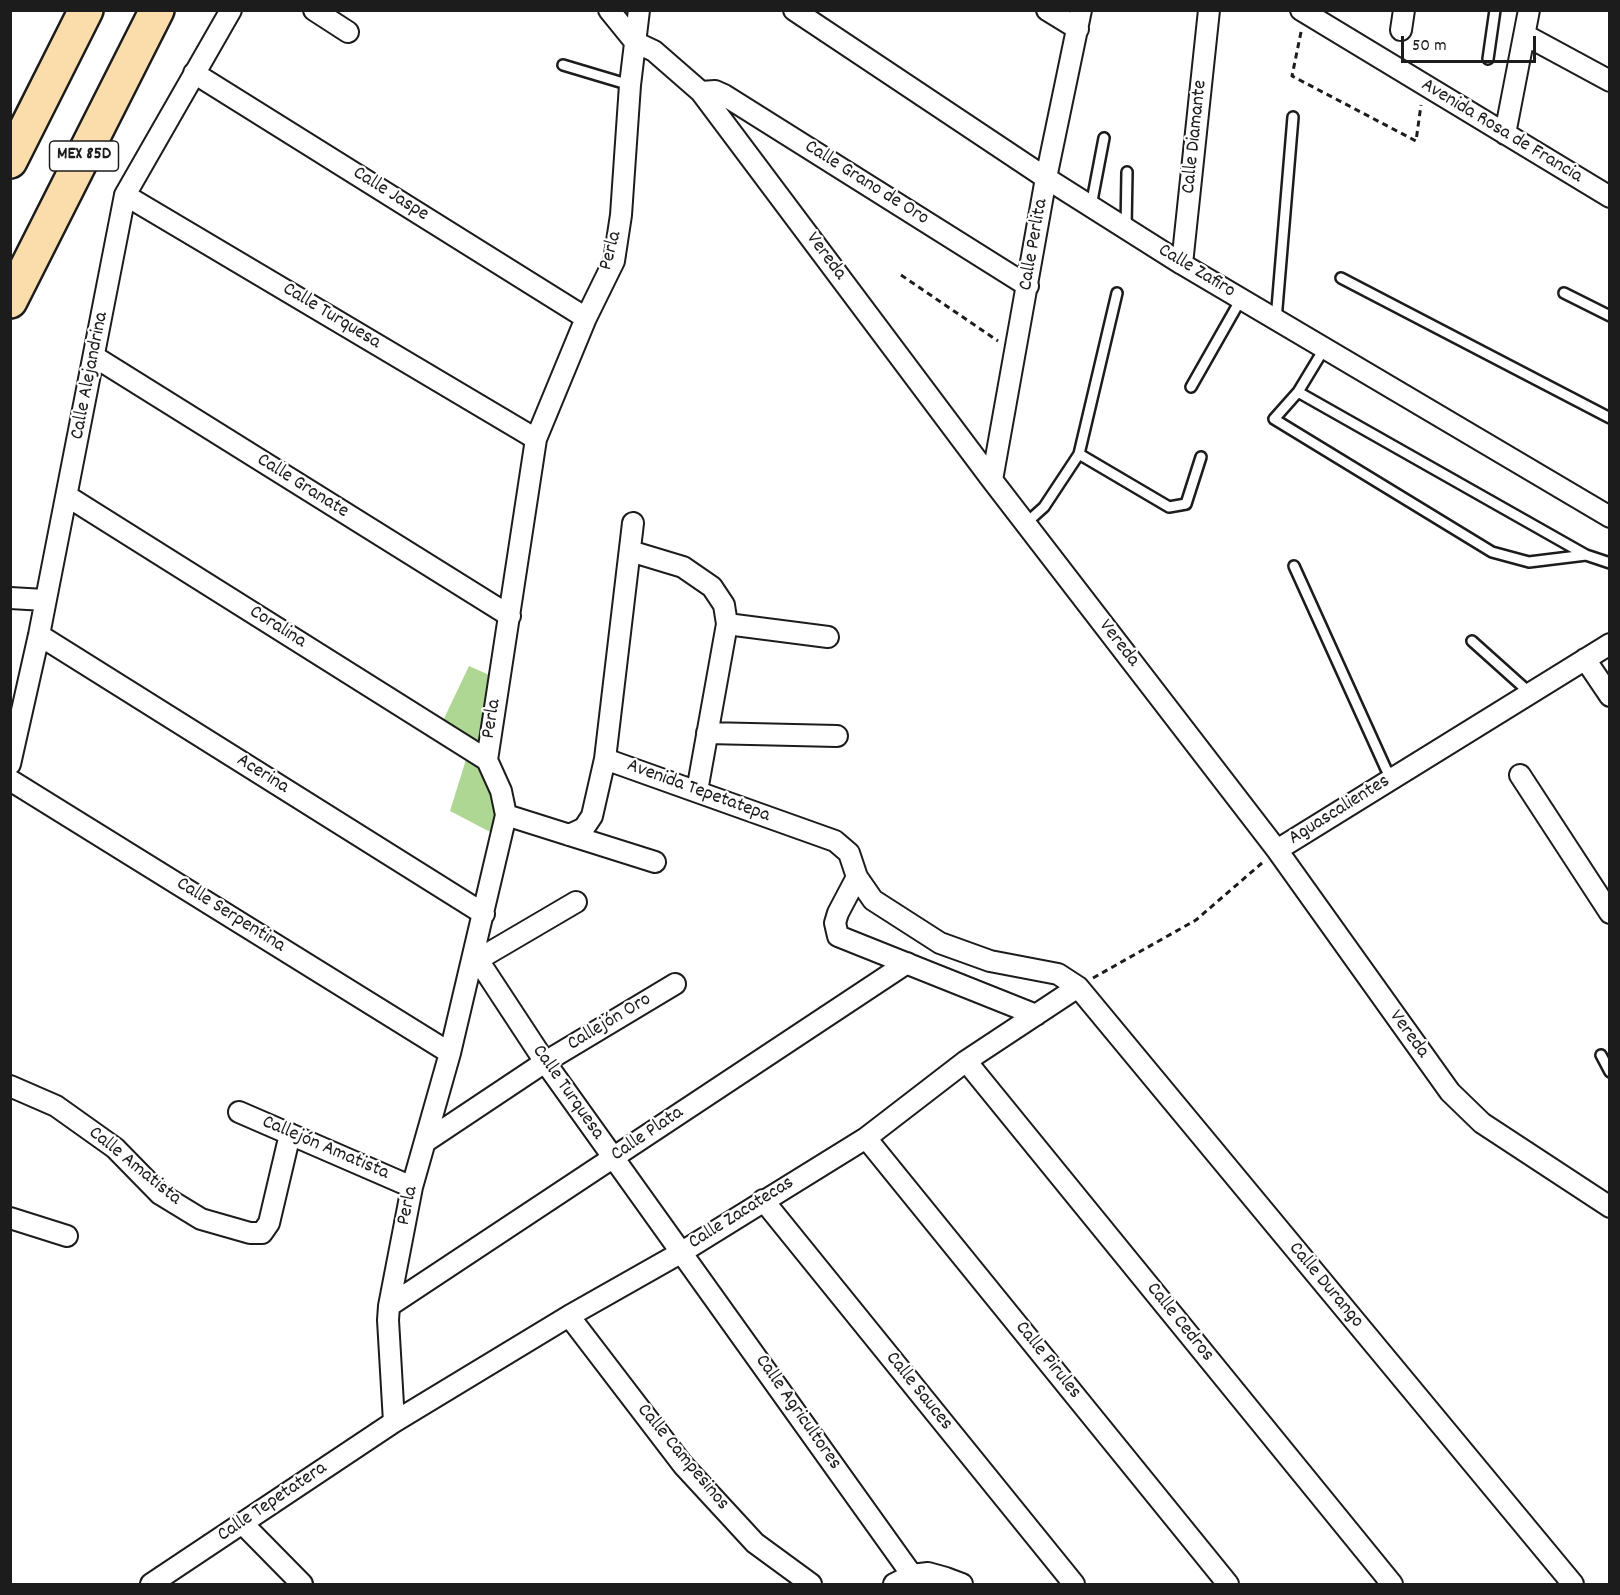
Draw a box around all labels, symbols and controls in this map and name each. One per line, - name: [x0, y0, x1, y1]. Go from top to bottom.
- scale bar: [1404, 24, 1539, 62]
- text: 50 m: [1412, 34, 1447, 59]
- street label: Avenida Rosa de Francia: [1416, 74, 1586, 190]
- street label: Calle Diamante: [1178, 79, 1214, 195]
- street label: Calle Grano de Oro: [799, 136, 933, 232]
- road number: MEX 85D: [50, 141, 118, 171]
- street label: Calle Jaspe: [347, 162, 433, 228]
- street label: Calle Perlita: [1015, 197, 1055, 293]
- street label: Vereda: [799, 228, 851, 286]
- street label: Perla: [595, 229, 629, 273]
- street label: Calle Zafiro: [1153, 240, 1239, 304]
- street label: Calle Turquesa: [278, 278, 384, 356]
- street label: Calle Alejandrina: [67, 310, 115, 442]
- street label: Calle Granate: [252, 449, 352, 525]
- street label: Coralina: [244, 601, 310, 655]
- street label: Vereda: [1092, 616, 1144, 672]
- street label: Perla: [478, 698, 508, 740]
- street label: Acerina: [231, 750, 293, 800]
- street label: Avenida Tepetatepa: [623, 755, 773, 829]
- street label: Aguascalientes: [1285, 770, 1395, 852]
- street label: Calle Serpentina: [171, 873, 289, 959]
- street label: Callejón Oro: [564, 989, 656, 1057]
- street label: Vereda: [1383, 1006, 1433, 1064]
- street label: Calle Turquesa: [526, 1041, 608, 1145]
- street label: Calle Plata: [607, 1102, 689, 1168]
- street label: Callejón Amatista: [258, 1111, 392, 1187]
- street label: Calle Amatista: [83, 1122, 185, 1212]
- street label: Calle Zacatecas: [685, 1172, 799, 1256]
- street label: Perla: [393, 1184, 425, 1228]
- street label: Calle Durango: [1282, 1238, 1368, 1334]
- street label: Calle Cedros: [1140, 1279, 1218, 1367]
- street label: Calle Pirules: [1008, 1317, 1086, 1405]
- street label: Calle Sauces: [879, 1348, 957, 1436]
- street label: Calle Agricultores: [748, 1351, 846, 1475]
- street label: Calle Campesinos: [630, 1400, 734, 1516]
- street label: Calle Tepetatera: [214, 1458, 332, 1548]

